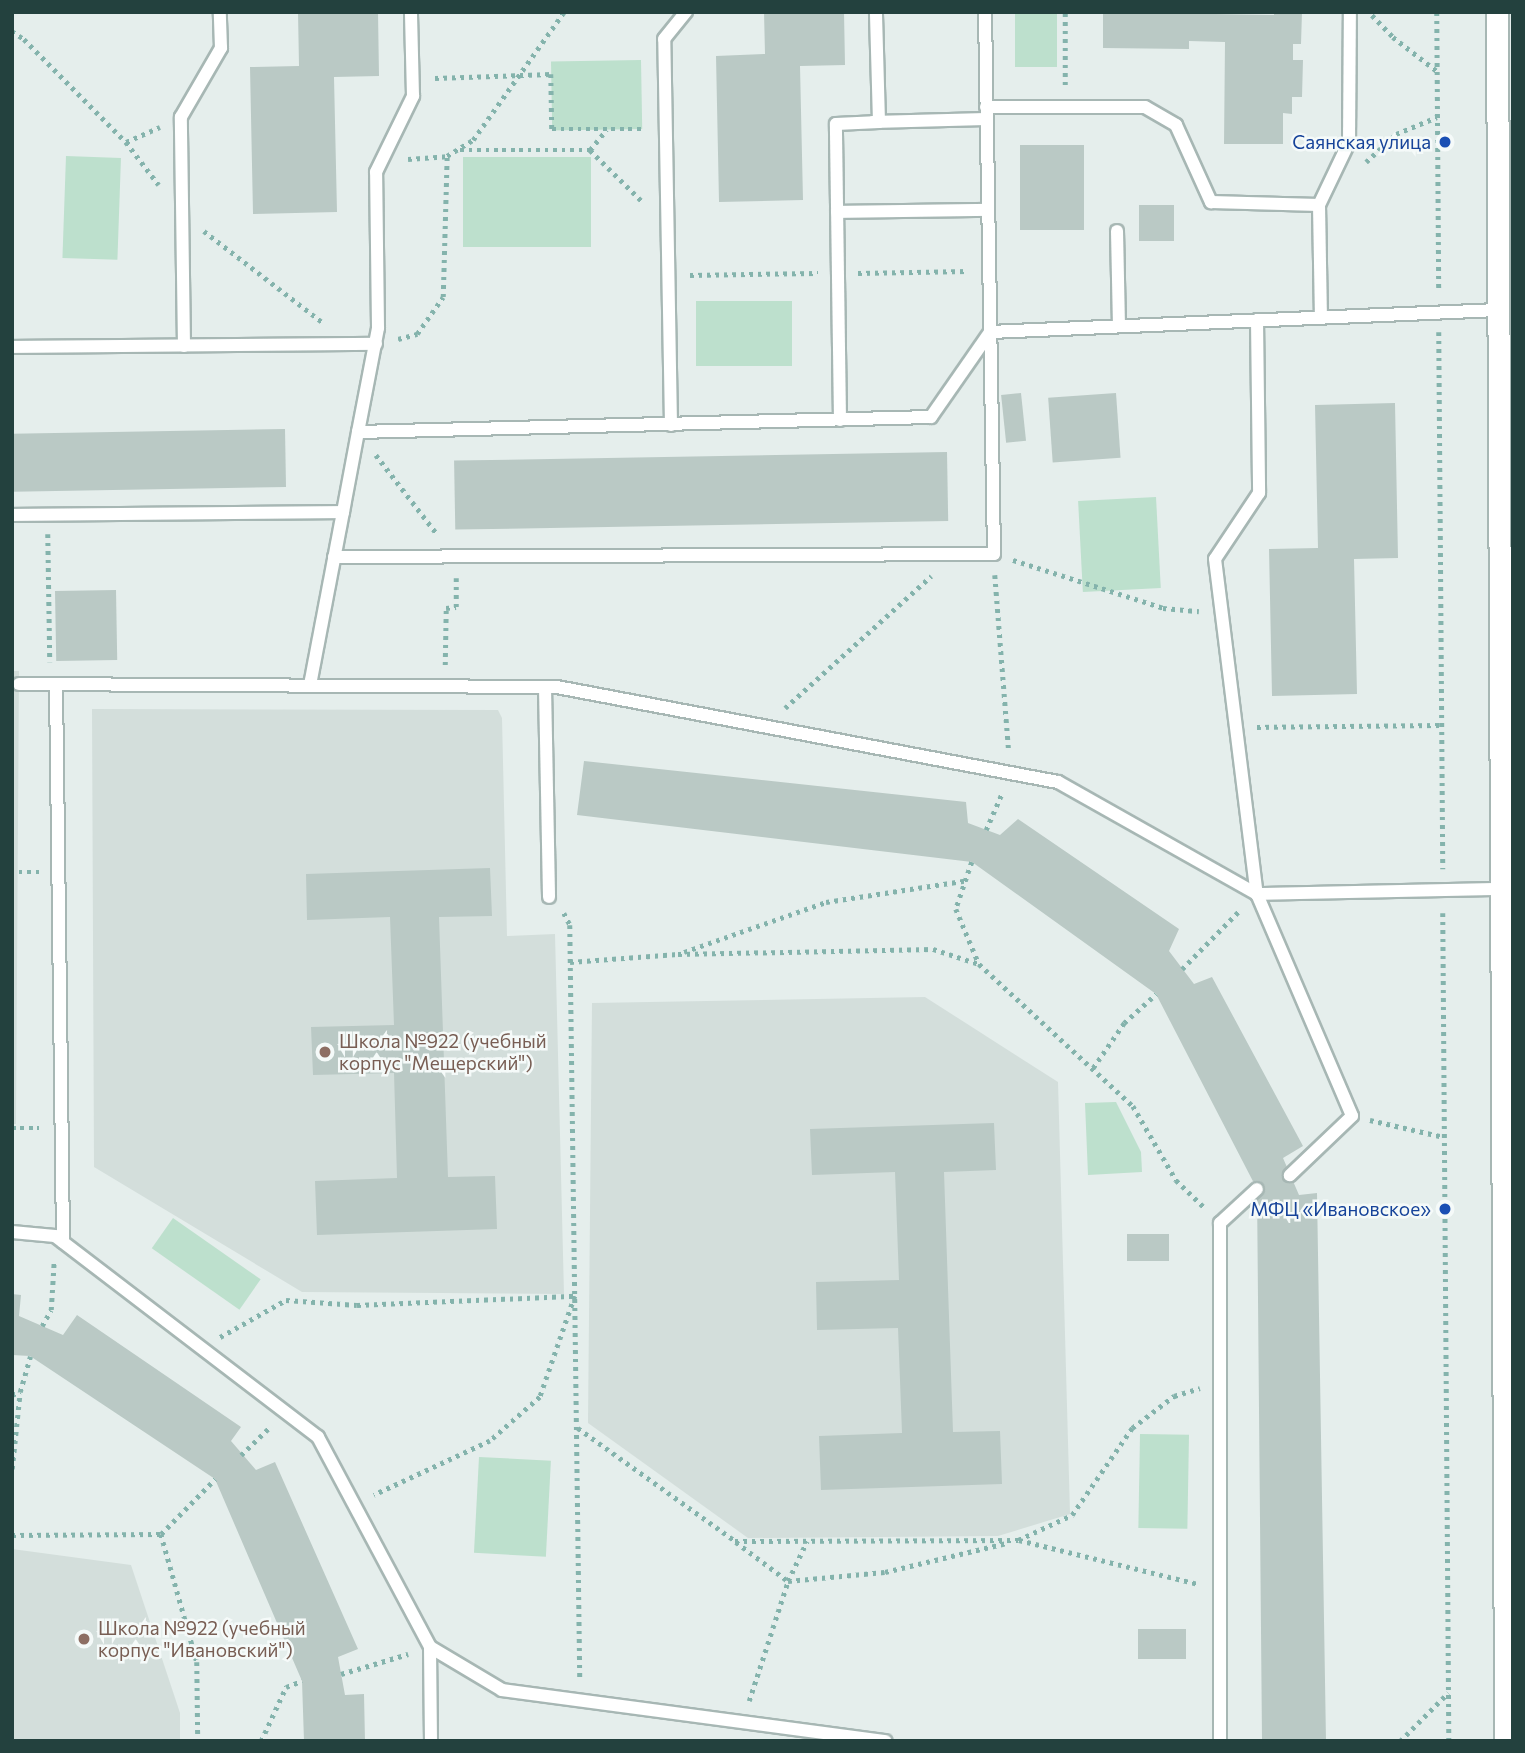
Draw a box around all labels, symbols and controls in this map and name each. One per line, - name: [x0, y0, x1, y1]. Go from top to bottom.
- place label: Саянская улица: [1292, 131, 1431, 153]
- marker: Саянская улица: [1437, 134, 1453, 150]
- place label: Школа №922 (учебный корпус "Мещерский"): [339, 1030, 547, 1074]
- marker: Школа №922 (учебный корпус "Мещерский"): [317, 1044, 333, 1060]
- place label: МФЦ «Ивановское»: [1250, 1198, 1431, 1220]
- marker: МФЦ «Ивановское»: [1437, 1201, 1453, 1217]
- place label: Школа №922 (учебный корпус "Ивановский"): [98, 1617, 306, 1661]
- marker: Школа №922 (учебный корпус "Ивановский"): [76, 1631, 92, 1647]

